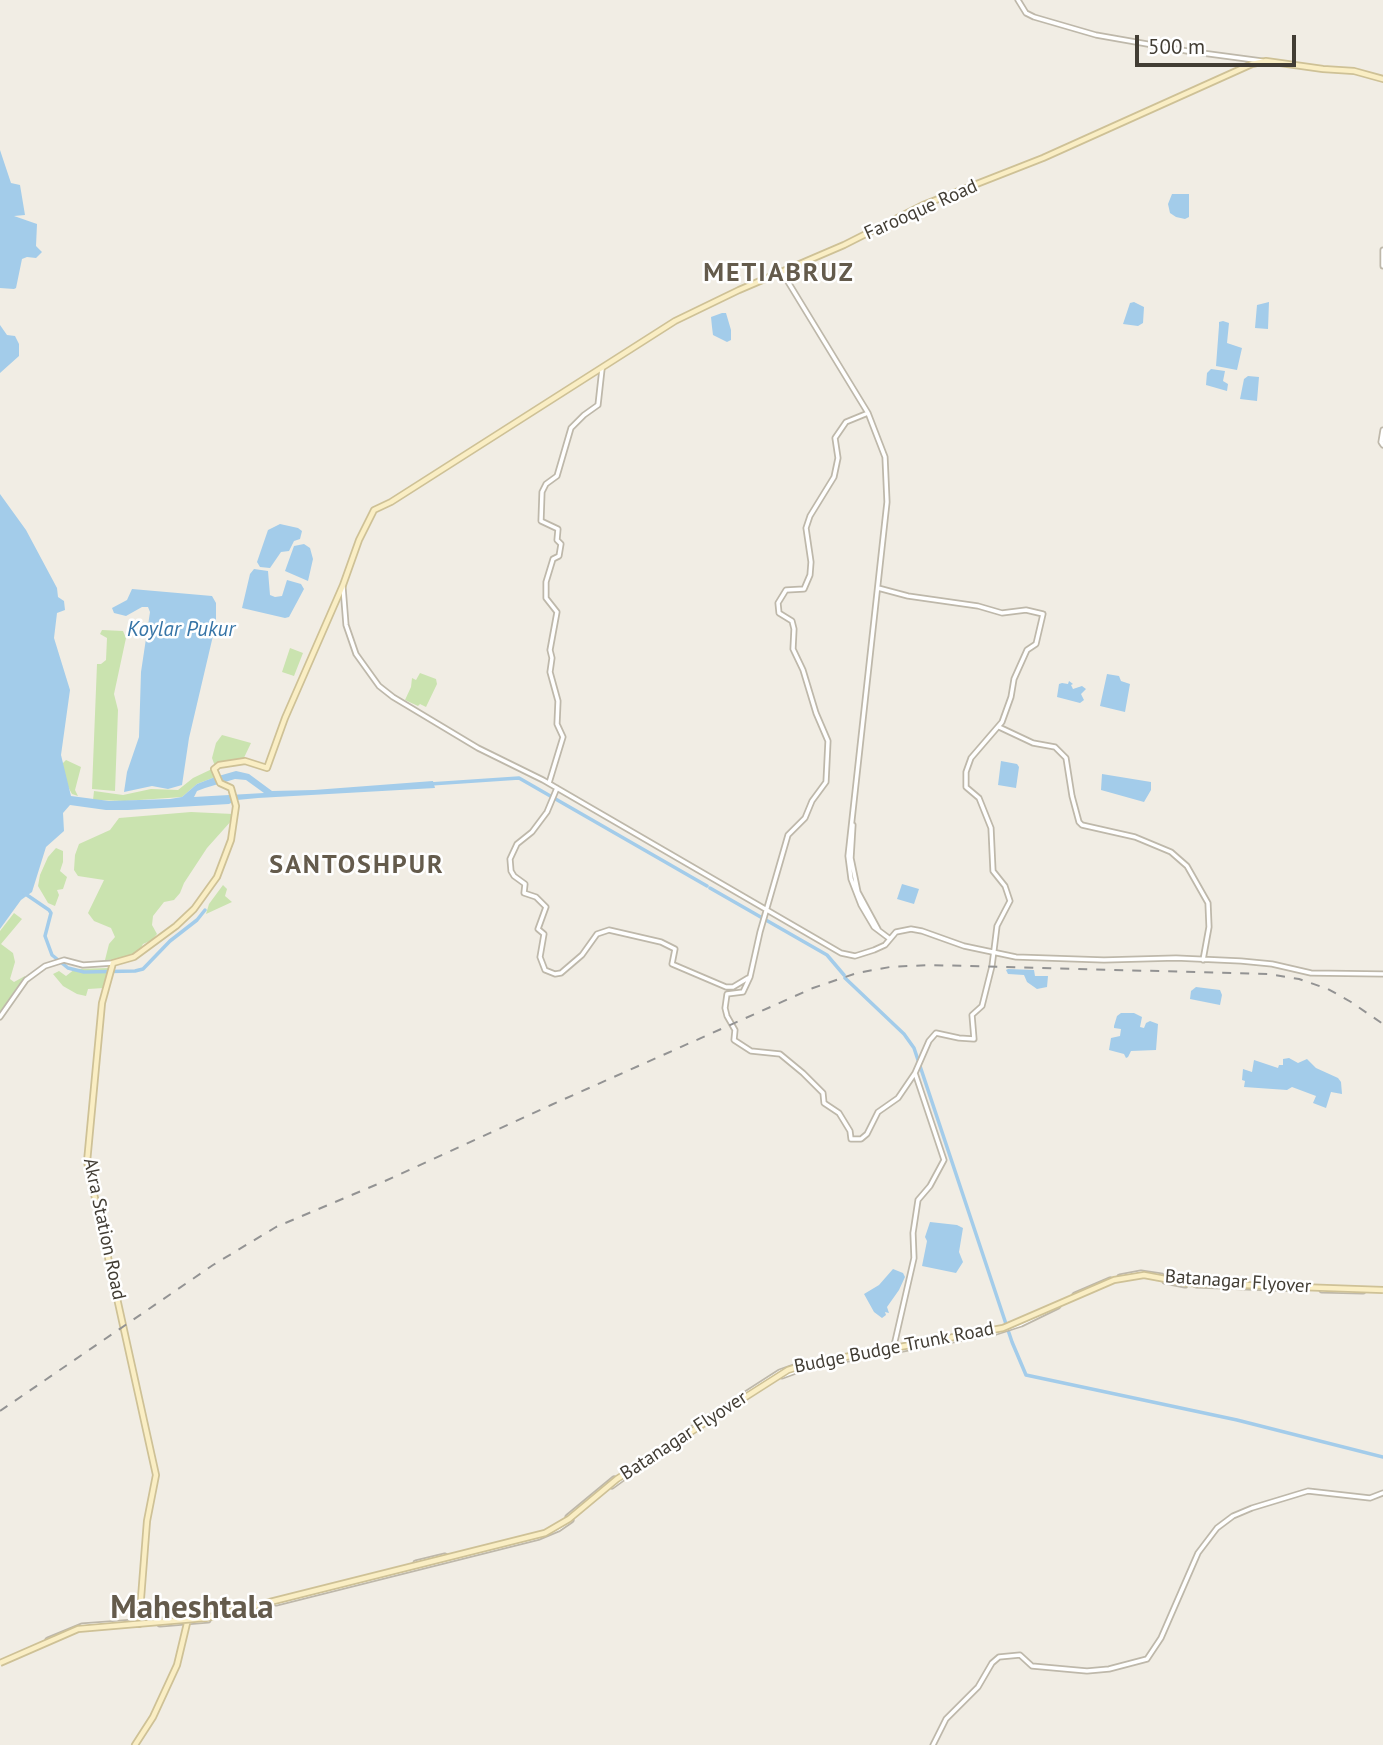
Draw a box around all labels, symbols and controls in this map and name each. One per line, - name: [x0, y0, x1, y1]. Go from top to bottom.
- scale bar: [1138, 21, 1299, 65]
- text: 500 m: [1148, 33, 1205, 60]
- street label: Farooque Road: [861, 175, 981, 245]
- district label: METIABRUZ: [704, 258, 854, 290]
- water label: Koylar Pukur: [127, 617, 235, 643]
- district label: SANTOSHPUR: [271, 850, 443, 882]
- street label: Akra Station Road: [78, 1156, 130, 1302]
- street label: Batanagar Flyover: [1164, 1266, 1312, 1298]
- street label: Budge Budge Trunk Road: [792, 1317, 996, 1379]
- street label: Batanagar Flyover: [616, 1387, 752, 1485]
- district label: Maheshtala: [110, 1589, 274, 1629]

